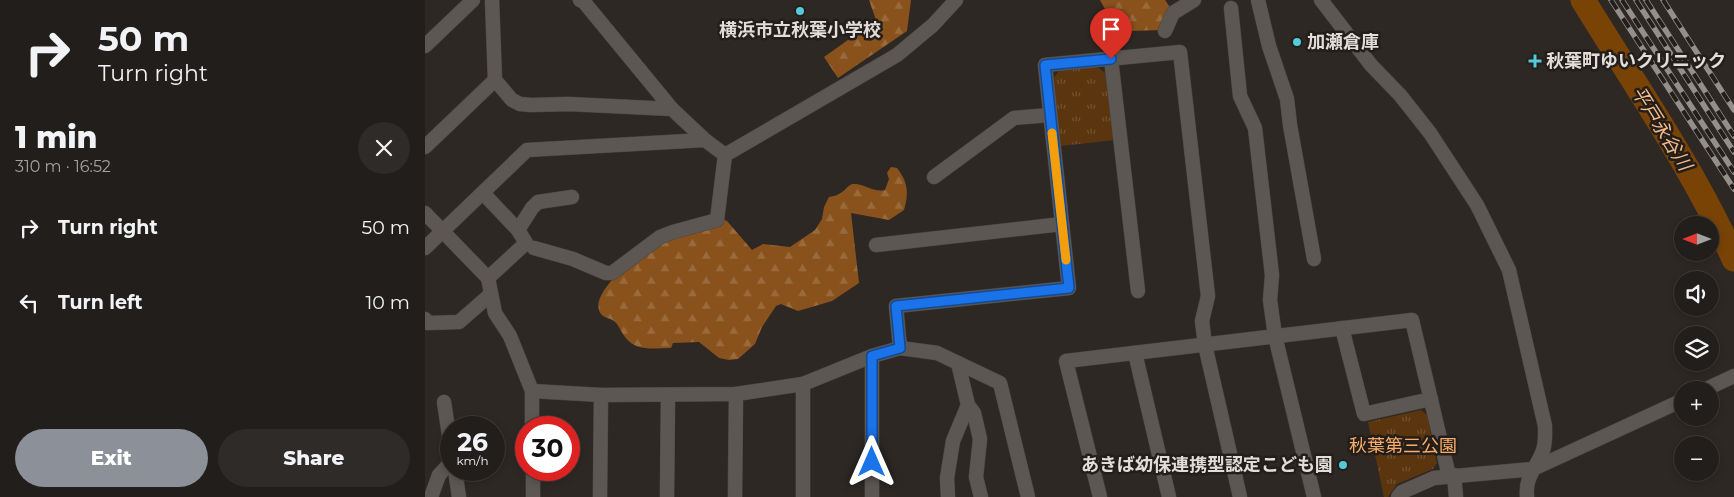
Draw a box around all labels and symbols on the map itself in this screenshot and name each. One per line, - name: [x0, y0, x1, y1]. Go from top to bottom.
- marker: 横浜市立秋葉小学校: [794, 5, 806, 17]
- pin: [1090, 8, 1132, 59]
- place label: 横浜市立秋葉小学校: [719, 19, 881, 41]
- place label: 加瀬倉庫: [1307, 31, 1379, 53]
- marker: 加瀬倉庫: [1291, 36, 1303, 48]
- place label: 秋葉町ゆいクリニック: [1546, 50, 1726, 72]
- marker: 秋葉町ゆいクリニック: [1528, 54, 1542, 68]
- water label: 平戸永谷川: [1627, 82, 1698, 176]
- north arrow: [1674, 216, 1719, 261]
- speed limit sign: 30: [515, 416, 580, 481]
- position arrow: [845, 435, 897, 487]
- park label: 秋葉第三公園: [1349, 435, 1457, 457]
- place label: あきば幼保連携型認定こども園: [1081, 454, 1333, 476]
- marker: あきば幼保連携型認定こども園: [1337, 459, 1349, 471]

